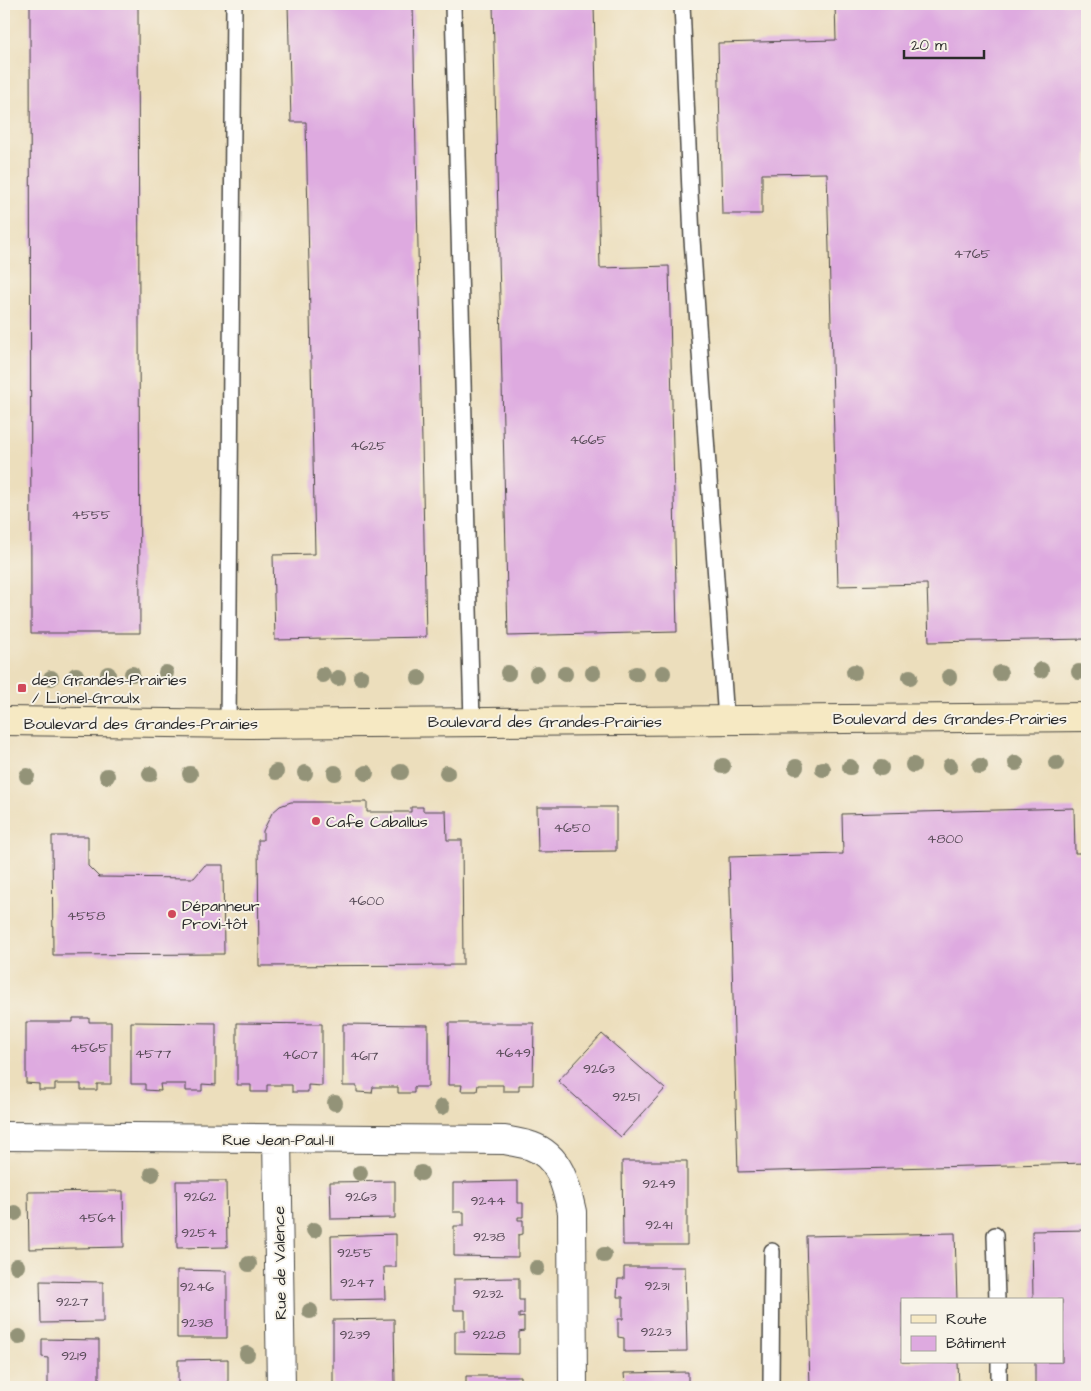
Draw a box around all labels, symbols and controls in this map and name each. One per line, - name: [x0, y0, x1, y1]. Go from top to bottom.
- scale bar: [904, 28, 984, 60]
- text: 20 m: [911, 35, 947, 56]
- house number: 4765: [954, 244, 990, 264]
- house number: 4665: [570, 430, 607, 450]
- house number: 4625: [350, 436, 386, 456]
- house number: 4555: [71, 505, 111, 525]
- place label: des Grandes-Prairies / Lionel-Groulx: [32, 669, 187, 709]
- marker: des Grandes-Prairies / Lionel-Groulx: [16, 682, 28, 694]
- street label: Boulevard des Grandes-Prairies: [833, 708, 1067, 730]
- street label: Boulevard des Grandes-Prairies: [428, 711, 662, 733]
- street label: Boulevard des Grandes-Prairies: [24, 713, 258, 735]
- place label: Cafe Caballus: [326, 811, 428, 833]
- marker: Cafe Caballus: [310, 815, 322, 827]
- house number: 4650: [553, 818, 591, 838]
- house number: 4800: [927, 829, 963, 849]
- house number: 4600: [348, 891, 384, 911]
- place label: Dépanneur Provi-tôt: [182, 895, 260, 935]
- house number: 4558: [67, 906, 105, 926]
- marker: Dépanneur Provi-tôt: [166, 908, 178, 920]
- house number: 4565: [70, 1038, 108, 1058]
- house number: 4649: [495, 1043, 531, 1063]
- house number: 4577: [135, 1044, 172, 1064]
- house number: 4607: [282, 1045, 318, 1065]
- house number: 4617: [350, 1046, 379, 1066]
- house number: 9263: [583, 1059, 615, 1079]
- house number: 9251: [612, 1087, 640, 1107]
- street label: Rue Jean-Paul-II: [222, 1129, 334, 1151]
- house number: 9249: [642, 1174, 676, 1194]
- house number: 9262: [184, 1187, 216, 1207]
- house number: 9263: [345, 1187, 377, 1207]
- house number: 9244: [470, 1191, 506, 1211]
- street label: Rue de Valence: [268, 1205, 292, 1320]
- house number: 4564: [78, 1208, 116, 1228]
- house number: 9241: [645, 1215, 673, 1235]
- house number: 9254: [181, 1223, 217, 1243]
- house number: 9238: [473, 1227, 505, 1247]
- house number: 9255: [337, 1243, 373, 1263]
- house number: 9247: [340, 1273, 374, 1293]
- house number: 9231: [645, 1276, 670, 1296]
- house number: 9246: [180, 1277, 214, 1297]
- house number: 9232: [472, 1284, 504, 1304]
- house number: 9227: [56, 1292, 89, 1312]
- legend: [901, 1298, 1064, 1364]
- text: Route: [946, 1309, 987, 1330]
- house number: 9238: [181, 1313, 213, 1333]
- house number: 9223: [640, 1322, 672, 1342]
- house number: 9239: [339, 1325, 371, 1345]
- house number: 9228: [472, 1325, 506, 1345]
- text: Bâtiment: [946, 1333, 1006, 1354]
- house number: 9219: [61, 1346, 87, 1366]

